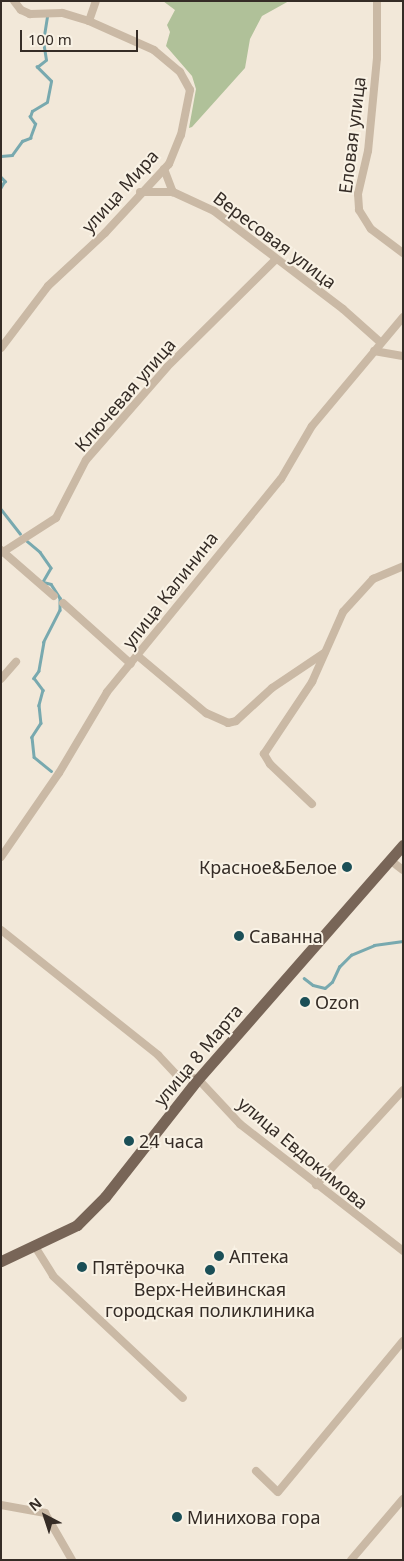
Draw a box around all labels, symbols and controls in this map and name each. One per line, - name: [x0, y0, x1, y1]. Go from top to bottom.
- scale bar: [22, 20, 140, 52]
- text: 100 m: [28, 29, 72, 49]
- street label: Еловая улица: [334, 75, 370, 195]
- street label: улица Мира: [77, 145, 163, 237]
- street label: Вересовая улица: [209, 187, 341, 293]
- street label: Ключевая улица: [70, 334, 180, 456]
- street label: улица Калинина: [118, 527, 222, 653]
- place label: Красное&Белое: [199, 856, 337, 878]
- marker: Красное&Белое: [341, 861, 353, 873]
- place label: Саванна: [249, 925, 323, 947]
- marker: Саванна: [233, 930, 245, 942]
- place label: Ozon: [315, 991, 360, 1013]
- marker: Ozon: [299, 996, 311, 1008]
- street label: улица 8 Марта: [149, 1000, 247, 1110]
- street label: улица Евдокимова: [234, 1092, 372, 1214]
- place label: 24 часа: [139, 1130, 204, 1152]
- marker: 24 часа: [123, 1135, 135, 1147]
- place label: Аптека: [229, 1245, 289, 1267]
- marker: Аптека: [213, 1250, 225, 1262]
- place label: Пятёрочка: [92, 1256, 185, 1278]
- marker: Пятёрочка: [76, 1261, 88, 1273]
- marker: Верх-Нейвинская городская поликлиника: [203, 1263, 217, 1277]
- place label: Верх-Нейвинская городская поликлиника: [105, 1279, 315, 1322]
- north arrow: [20, 1491, 70, 1541]
- text: N: [25, 1493, 46, 1515]
- place label: Минихова гора: [187, 1506, 320, 1528]
- marker: Минихова гора: [171, 1511, 183, 1523]

